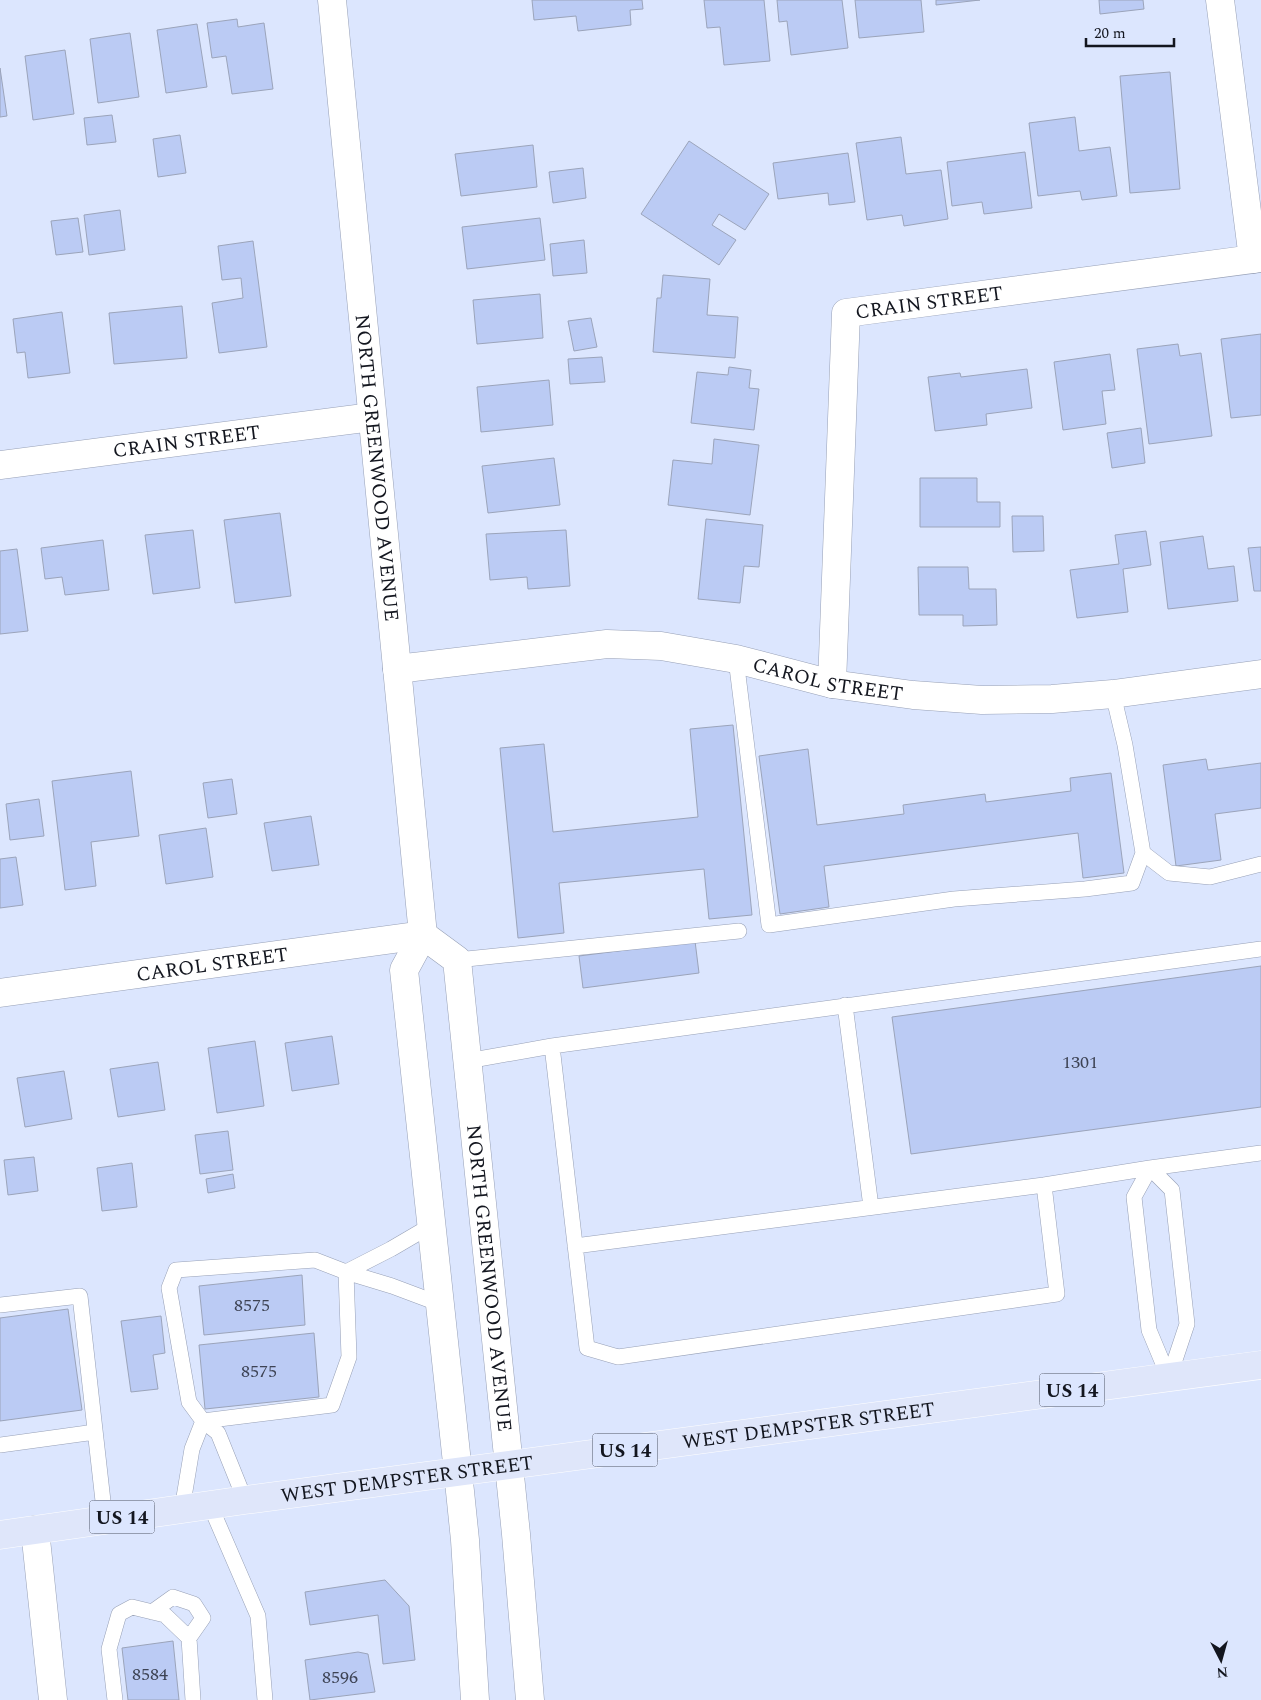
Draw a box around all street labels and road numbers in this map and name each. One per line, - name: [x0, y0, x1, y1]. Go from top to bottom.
- street label: CRAIN STREET: [854, 278, 1005, 328]
- street label: NORTH GREENWOOD AVENUE: [347, 313, 406, 623]
- street label: CRAIN STREET: [111, 418, 262, 466]
- street label: CAROL STREET: [749, 650, 905, 710]
- street label: CAROL STREET: [134, 940, 290, 990]
- street label: NORTH GREENWOOD AVENUE: [458, 1123, 519, 1433]
- road number: US 14: [1040, 1374, 1104, 1406]
- street label: WEST DEMPSTER STREET: [681, 1394, 937, 1458]
- road number: US 14: [592, 1434, 658, 1466]
- street label: WEST DEMPSTER STREET: [279, 1448, 535, 1511]
- road number: US 14: [90, 1500, 154, 1534]

